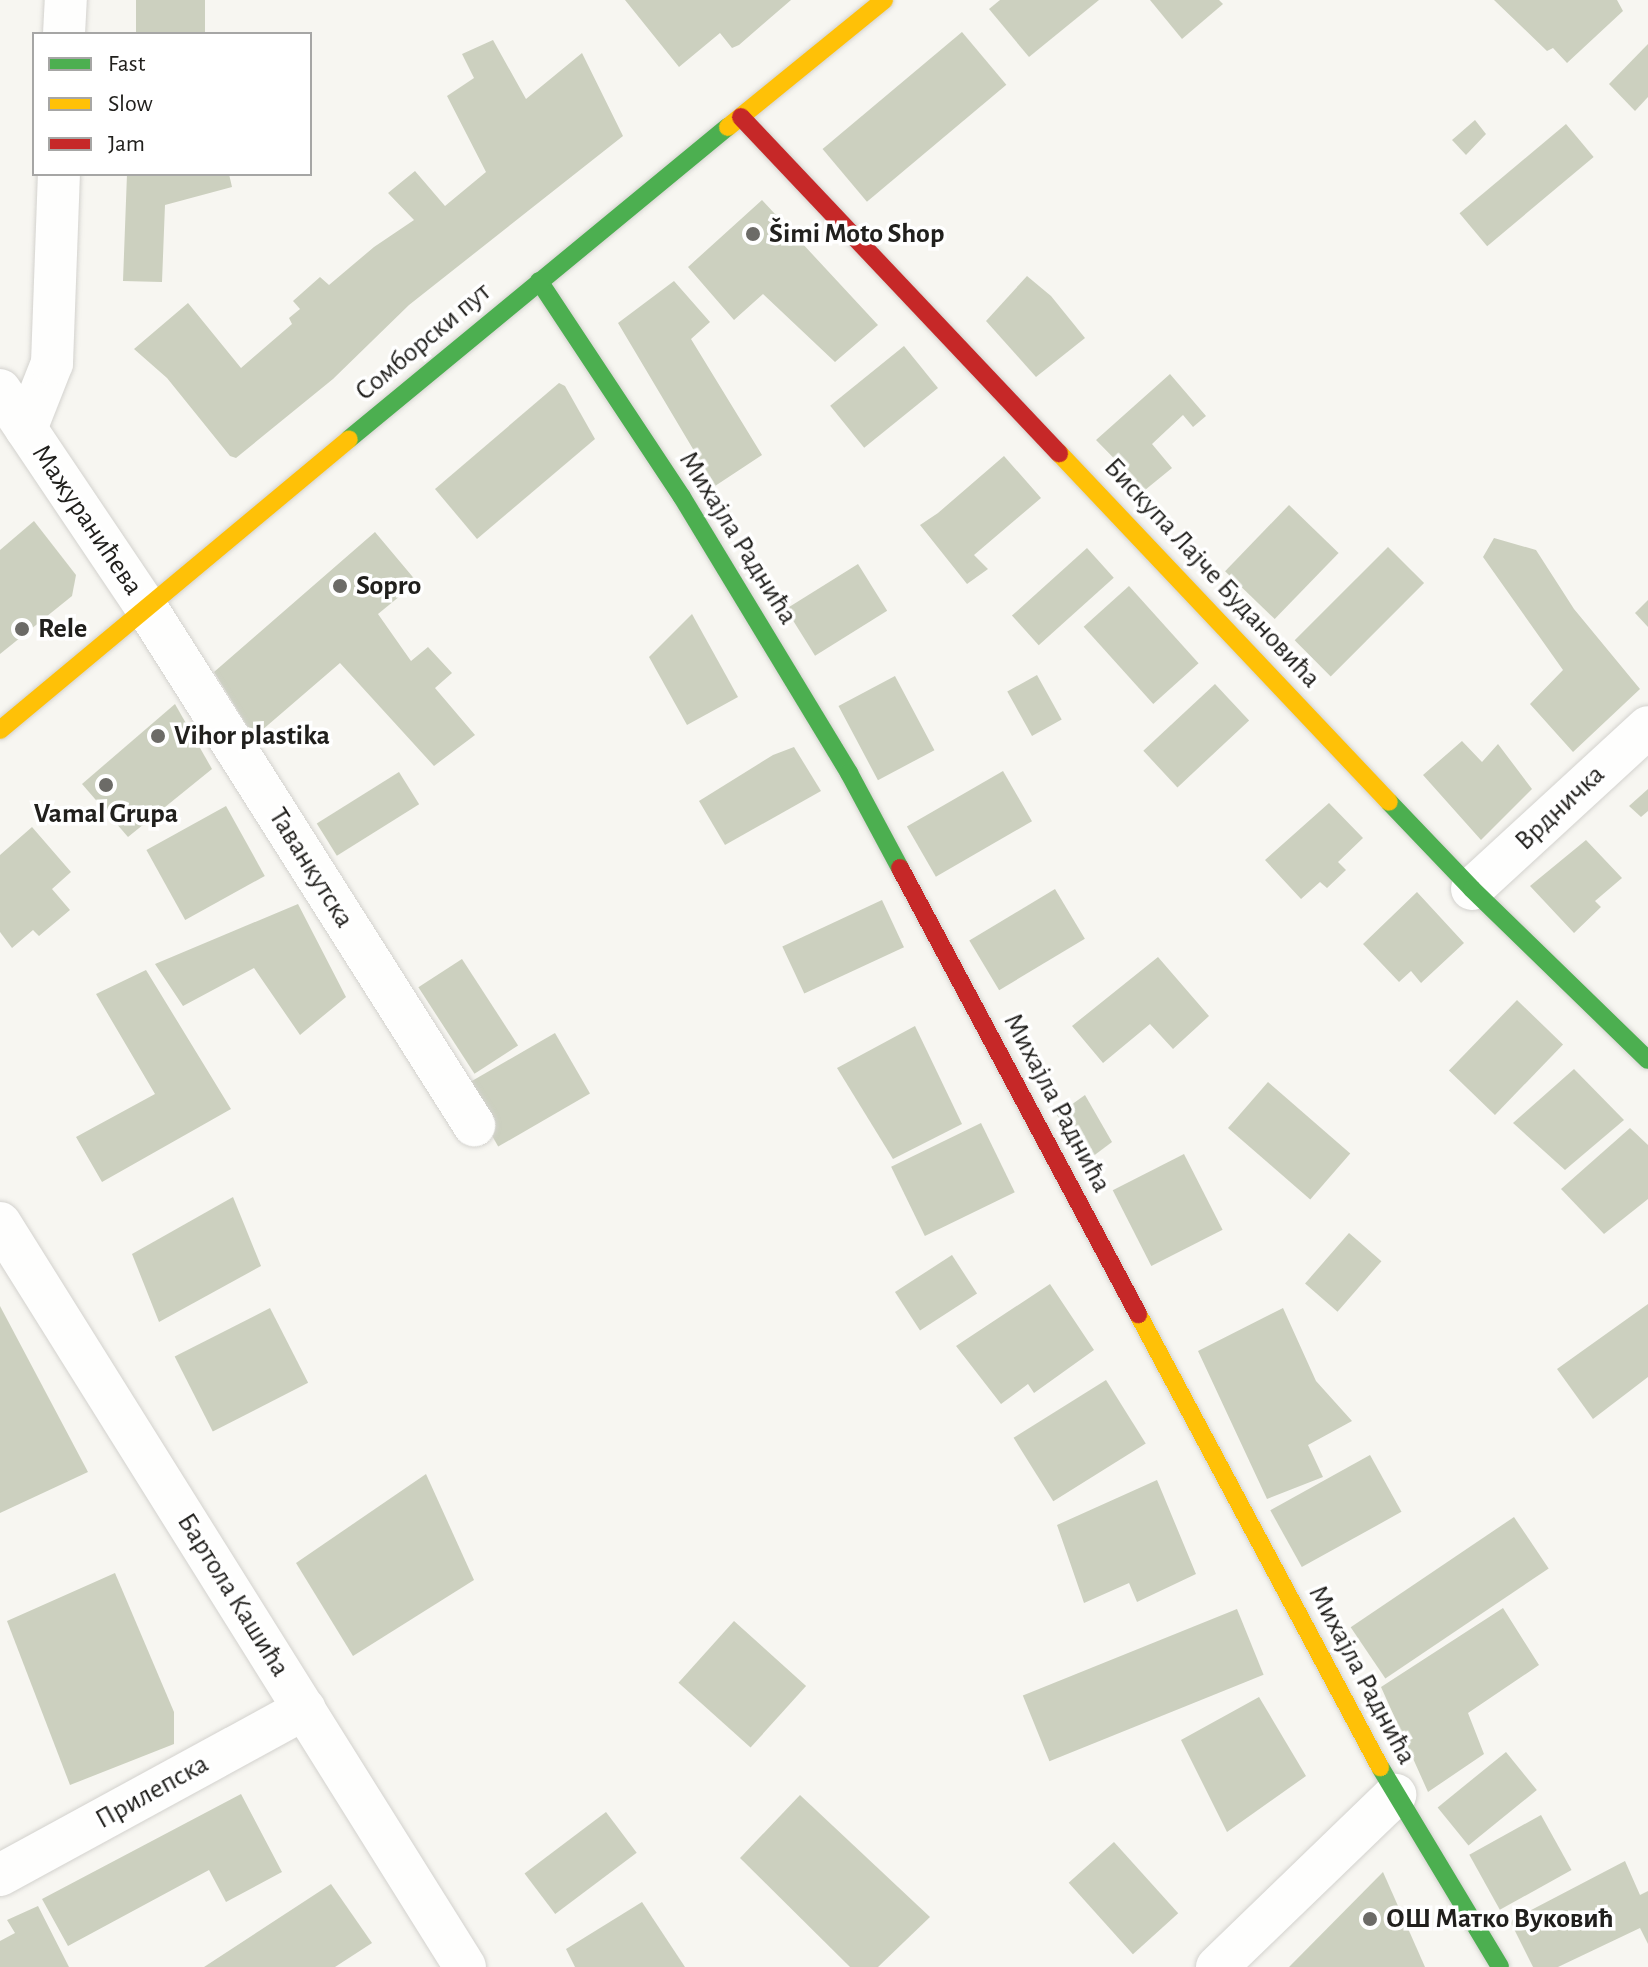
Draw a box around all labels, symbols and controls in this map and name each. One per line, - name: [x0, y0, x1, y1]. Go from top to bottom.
- legend: [32, 32, 312, 176]
- text: Fast: [108, 52, 145, 76]
- text: Slow: [108, 92, 153, 116]
- text: Jam: [108, 132, 145, 156]
- place label: Šimi Moto Shop: [769, 217, 944, 251]
- marker: Šimi Moto Shop: [744, 225, 762, 243]
- street label: Сомборски пут: [348, 276, 498, 408]
- street label: Мажуранићева: [24, 438, 150, 602]
- street label: Михајла Раднића: [671, 445, 805, 631]
- street label: Бискупа Лајче Будановића: [1097, 451, 1327, 695]
- place label: Sopro: [356, 569, 421, 603]
- marker: Sopro: [331, 577, 349, 595]
- place label: Rele: [38, 612, 87, 646]
- marker: Rele: [13, 620, 31, 638]
- place label: Vihor plastika: [174, 719, 330, 753]
- marker: Vihor plastika: [149, 727, 167, 745]
- street label: Врдничка: [1508, 758, 1612, 858]
- marker: Vamal Grupa: [97, 776, 115, 794]
- place label: Vamal Grupa: [34, 797, 178, 831]
- street label: Таванкутска: [261, 802, 361, 934]
- street label: Михајла Раднића: [996, 1008, 1118, 1198]
- street label: Бартола Кашића: [169, 1507, 297, 1683]
- street label: Михајла Раднића: [1301, 1580, 1423, 1770]
- street label: Прилепска: [90, 1747, 214, 1837]
- place label: ОШ Матко Вуковић: [1386, 1902, 1614, 1936]
- marker: ОШ Матко Вуковић: [1361, 1910, 1379, 1928]

